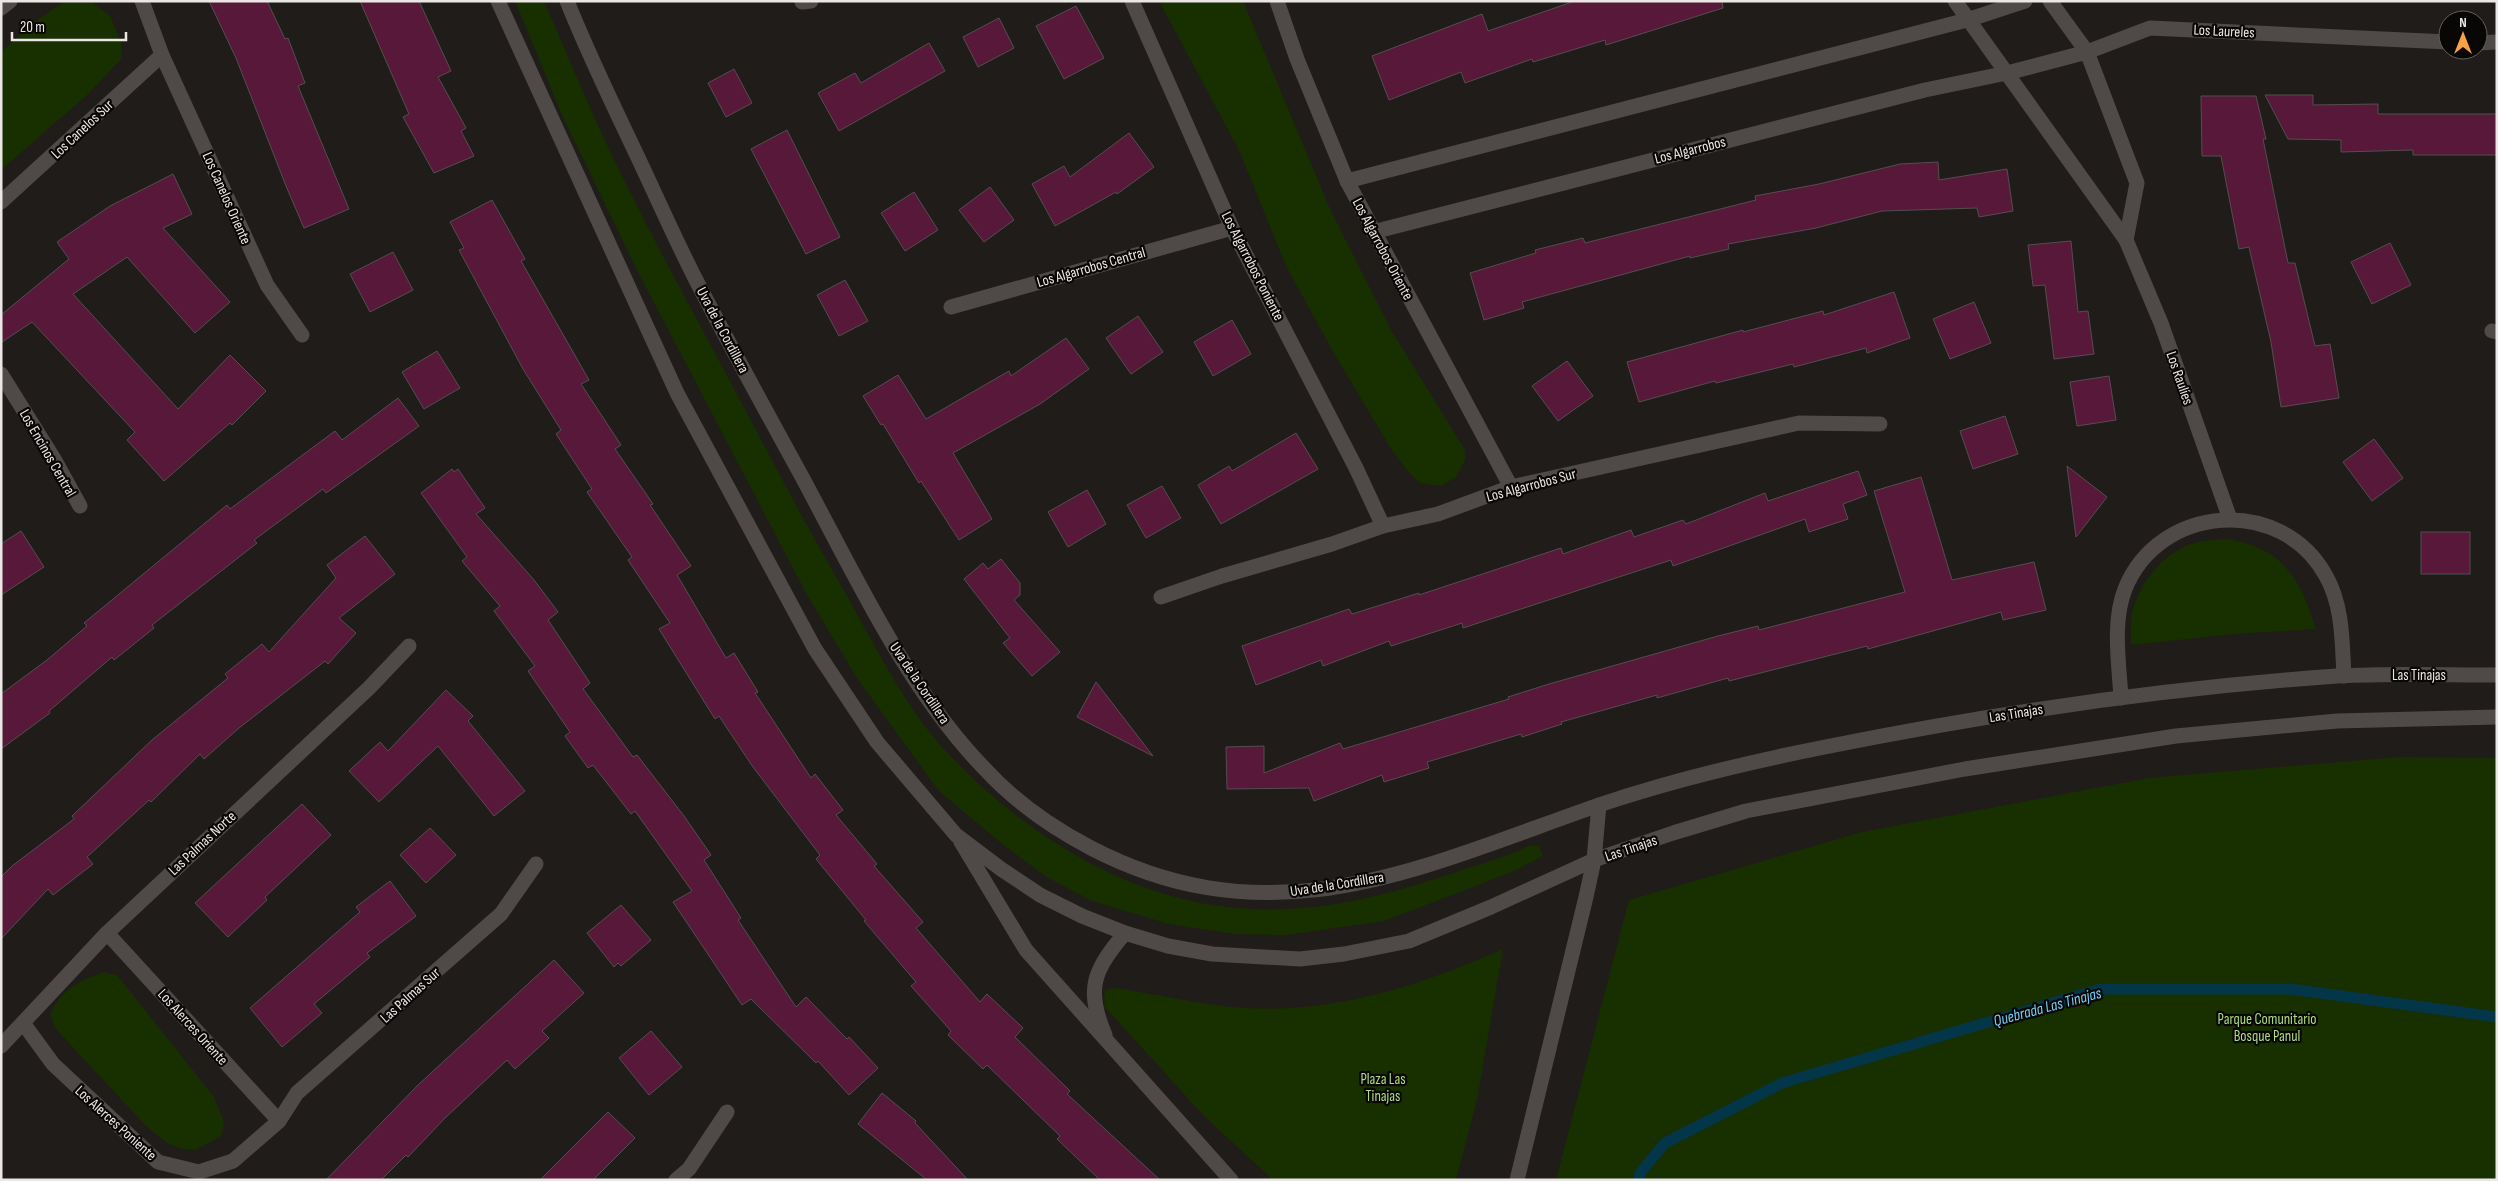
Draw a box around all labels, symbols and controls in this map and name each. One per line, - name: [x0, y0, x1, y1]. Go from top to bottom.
- scale bar: [12, 10, 126, 42]
- north arrow: [2438, 10, 2488, 60]
- text: N: [2459, 14, 2467, 31]
- text: 20 m: [20, 18, 45, 37]
- street label: Los Laureles: [2193, 20, 2255, 43]
- street label: Los Canelos Sur: [47, 95, 118, 163]
- street label: Los Algarrobos: [1653, 132, 1728, 169]
- street label: Los Canelos Oriente: [198, 149, 255, 247]
- street label: Los Algarrobos Oriente: [1348, 195, 1417, 303]
- street label: Los Algarrobos Poniente: [1217, 208, 1288, 324]
- street label: Los Algarrobos Central: [1035, 243, 1148, 292]
- street label: Uva de la Cordillera: [692, 284, 753, 377]
- street label: Los Raulíes: [2162, 349, 2197, 407]
- street label: Los Encinos Central: [15, 406, 80, 500]
- street label: Los Algarrobos Sur: [1484, 464, 1579, 507]
- street label: Uva de la Cordillera: [885, 639, 954, 728]
- street label: Las Tinajas: [2392, 666, 2446, 685]
- street label: Las Tinajas: [1988, 700, 2044, 727]
- street label: Las Palmas Norte: [164, 807, 240, 880]
- street label: Las Tinajas: [1603, 831, 1660, 866]
- street label: Uva de la Cordillera: [1289, 868, 1386, 901]
- street label: Las Palmas Sur: [376, 963, 445, 1027]
- water label: Quebrada Las Tinajas: [1991, 984, 2104, 1031]
- street label: Los Alerces Oriente: [153, 985, 232, 1069]
- park label: Parque Comunitario Bosque Panul: [2218, 1010, 2316, 1046]
- park label: Plaza Las Tinajas: [1360, 1070, 1406, 1106]
- street label: Los Alerces Poniente: [71, 1082, 160, 1165]

